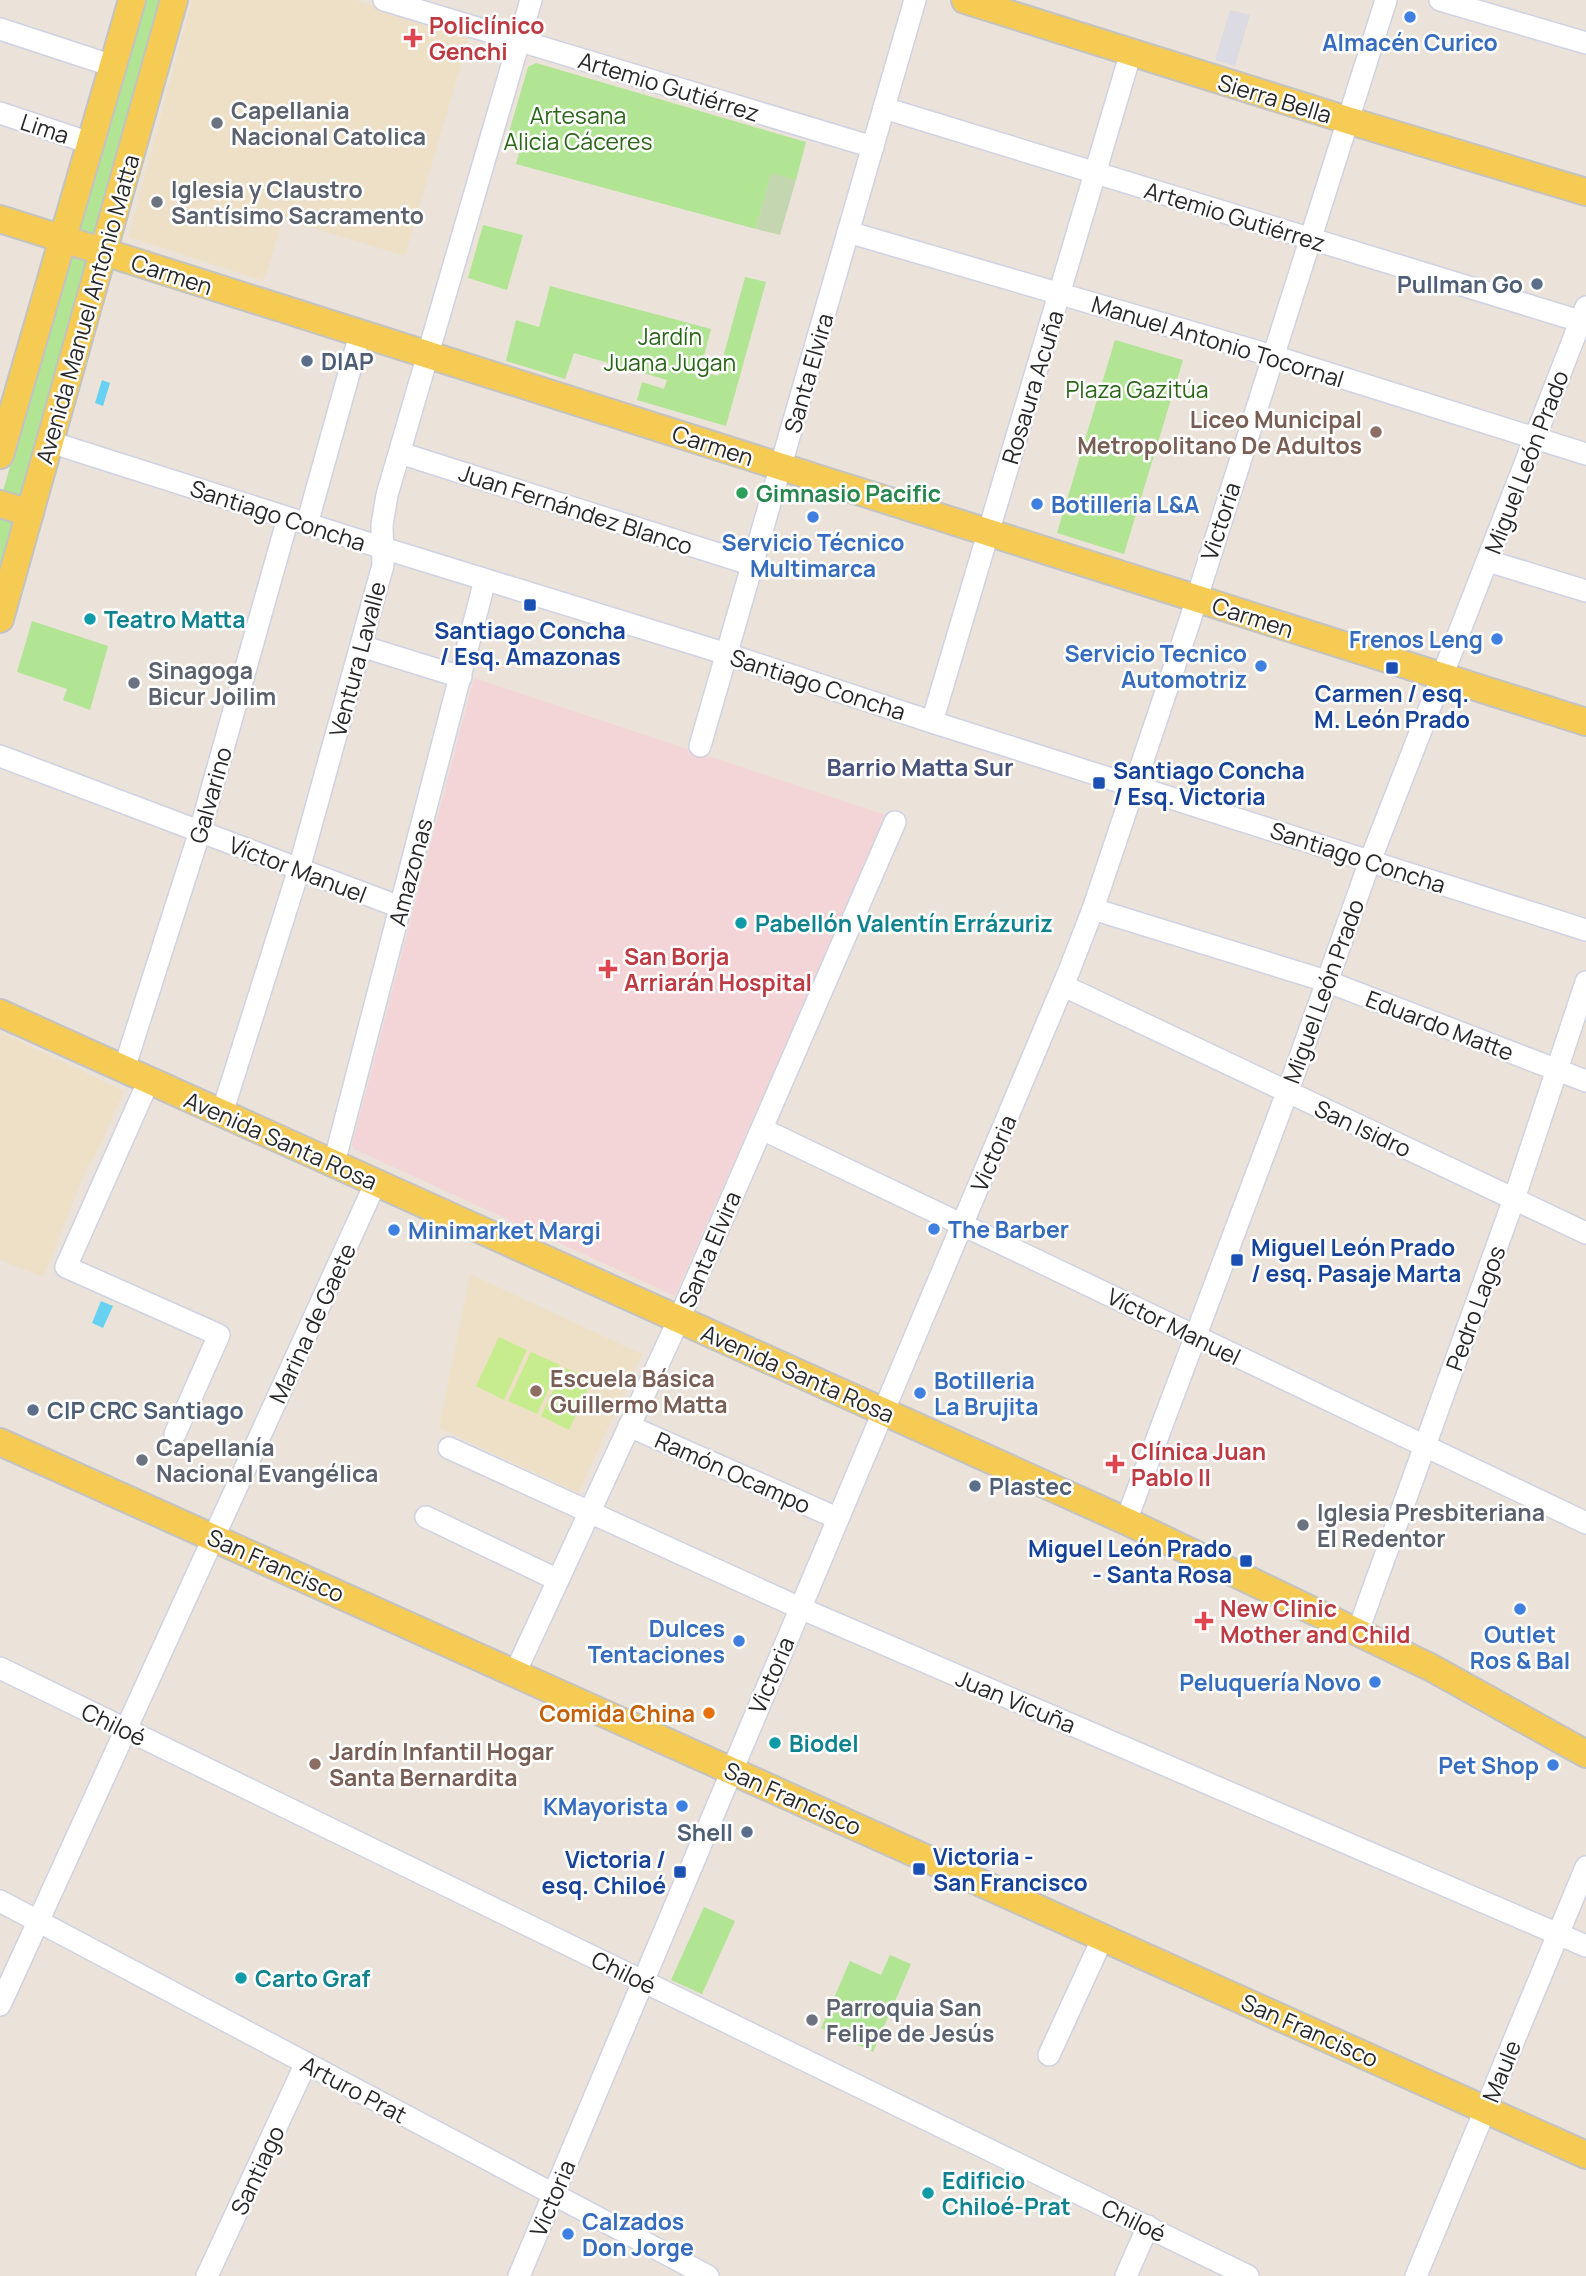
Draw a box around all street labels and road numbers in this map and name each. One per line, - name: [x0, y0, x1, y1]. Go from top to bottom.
- street label: Artemio Gutiérrez: [575, 43, 763, 129]
- street label: Sierra Bella: [1214, 66, 1336, 130]
- street label: Lima: [17, 105, 73, 151]
- street label: Avenida Manuel Antonio Matta: [27, 150, 147, 468]
- street label: Artemio Gutiérrez: [1141, 173, 1329, 259]
- street label: Carmen: [127, 246, 217, 302]
- street label: Manuel Antonio Tocornal: [1088, 287, 1348, 395]
- street label: Rosaura Acuña: [993, 306, 1071, 468]
- street label: Santa Elvira: [776, 309, 840, 437]
- street label: Miguel León Prado: [1476, 366, 1576, 558]
- street label: Carmen: [668, 417, 758, 473]
- street label: Juan Fernández Blanco: [455, 456, 697, 562]
- street label: Santiago Concha: [186, 472, 370, 558]
- street label: Victoria: [1192, 478, 1248, 564]
- street label: Ventura Lavalle: [321, 578, 393, 740]
- street label: Carmen: [1208, 589, 1298, 645]
- street label: Santiago Concha: [726, 641, 910, 727]
- street label: Galvarino: [181, 743, 239, 847]
- street label: Santiago Concha: [1266, 814, 1450, 900]
- street label: Amazonas: [380, 815, 440, 929]
- street label: Víctor Manuel: [225, 828, 371, 910]
- street label: Miguel León Prado: [1275, 894, 1371, 1088]
- street label: Eduardo Matte: [1362, 982, 1518, 1068]
- street label: Avenida Santa Rosa: [179, 1083, 383, 1197]
- street label: San Isidro: [1309, 1092, 1417, 1164]
- street label: Victoria: [963, 1110, 1023, 1196]
- street label: Santa Elvira: [670, 1186, 748, 1312]
- street label: Marina de Gaete: [261, 1238, 363, 1408]
- street label: Pedro Lagos: [1438, 1241, 1512, 1375]
- street label: Víctor Manuel: [1102, 1280, 1246, 1372]
- street label: Avenida Santa Rosa: [696, 1316, 900, 1430]
- street label: Ramón Ocampo: [650, 1423, 816, 1521]
- street label: San Francisco: [202, 1521, 350, 1609]
- street label: Victoria: [741, 1632, 801, 1718]
- street label: Juan Vicuña: [951, 1661, 1081, 1741]
- street label: Chiloé: [76, 1695, 152, 1753]
- street label: San Francisco: [719, 1754, 867, 1842]
- street label: Chiloé: [586, 1943, 662, 2001]
- street label: San Francisco: [1236, 1986, 1384, 2074]
- street label: Maule: [1474, 2035, 1528, 2107]
- street label: Arturo Prat: [295, 2048, 413, 2130]
- street label: Santiago: [222, 2120, 292, 2220]
- street label: Victoria: [522, 2155, 582, 2241]
- street label: Chiloé: [1096, 2191, 1172, 2249]

